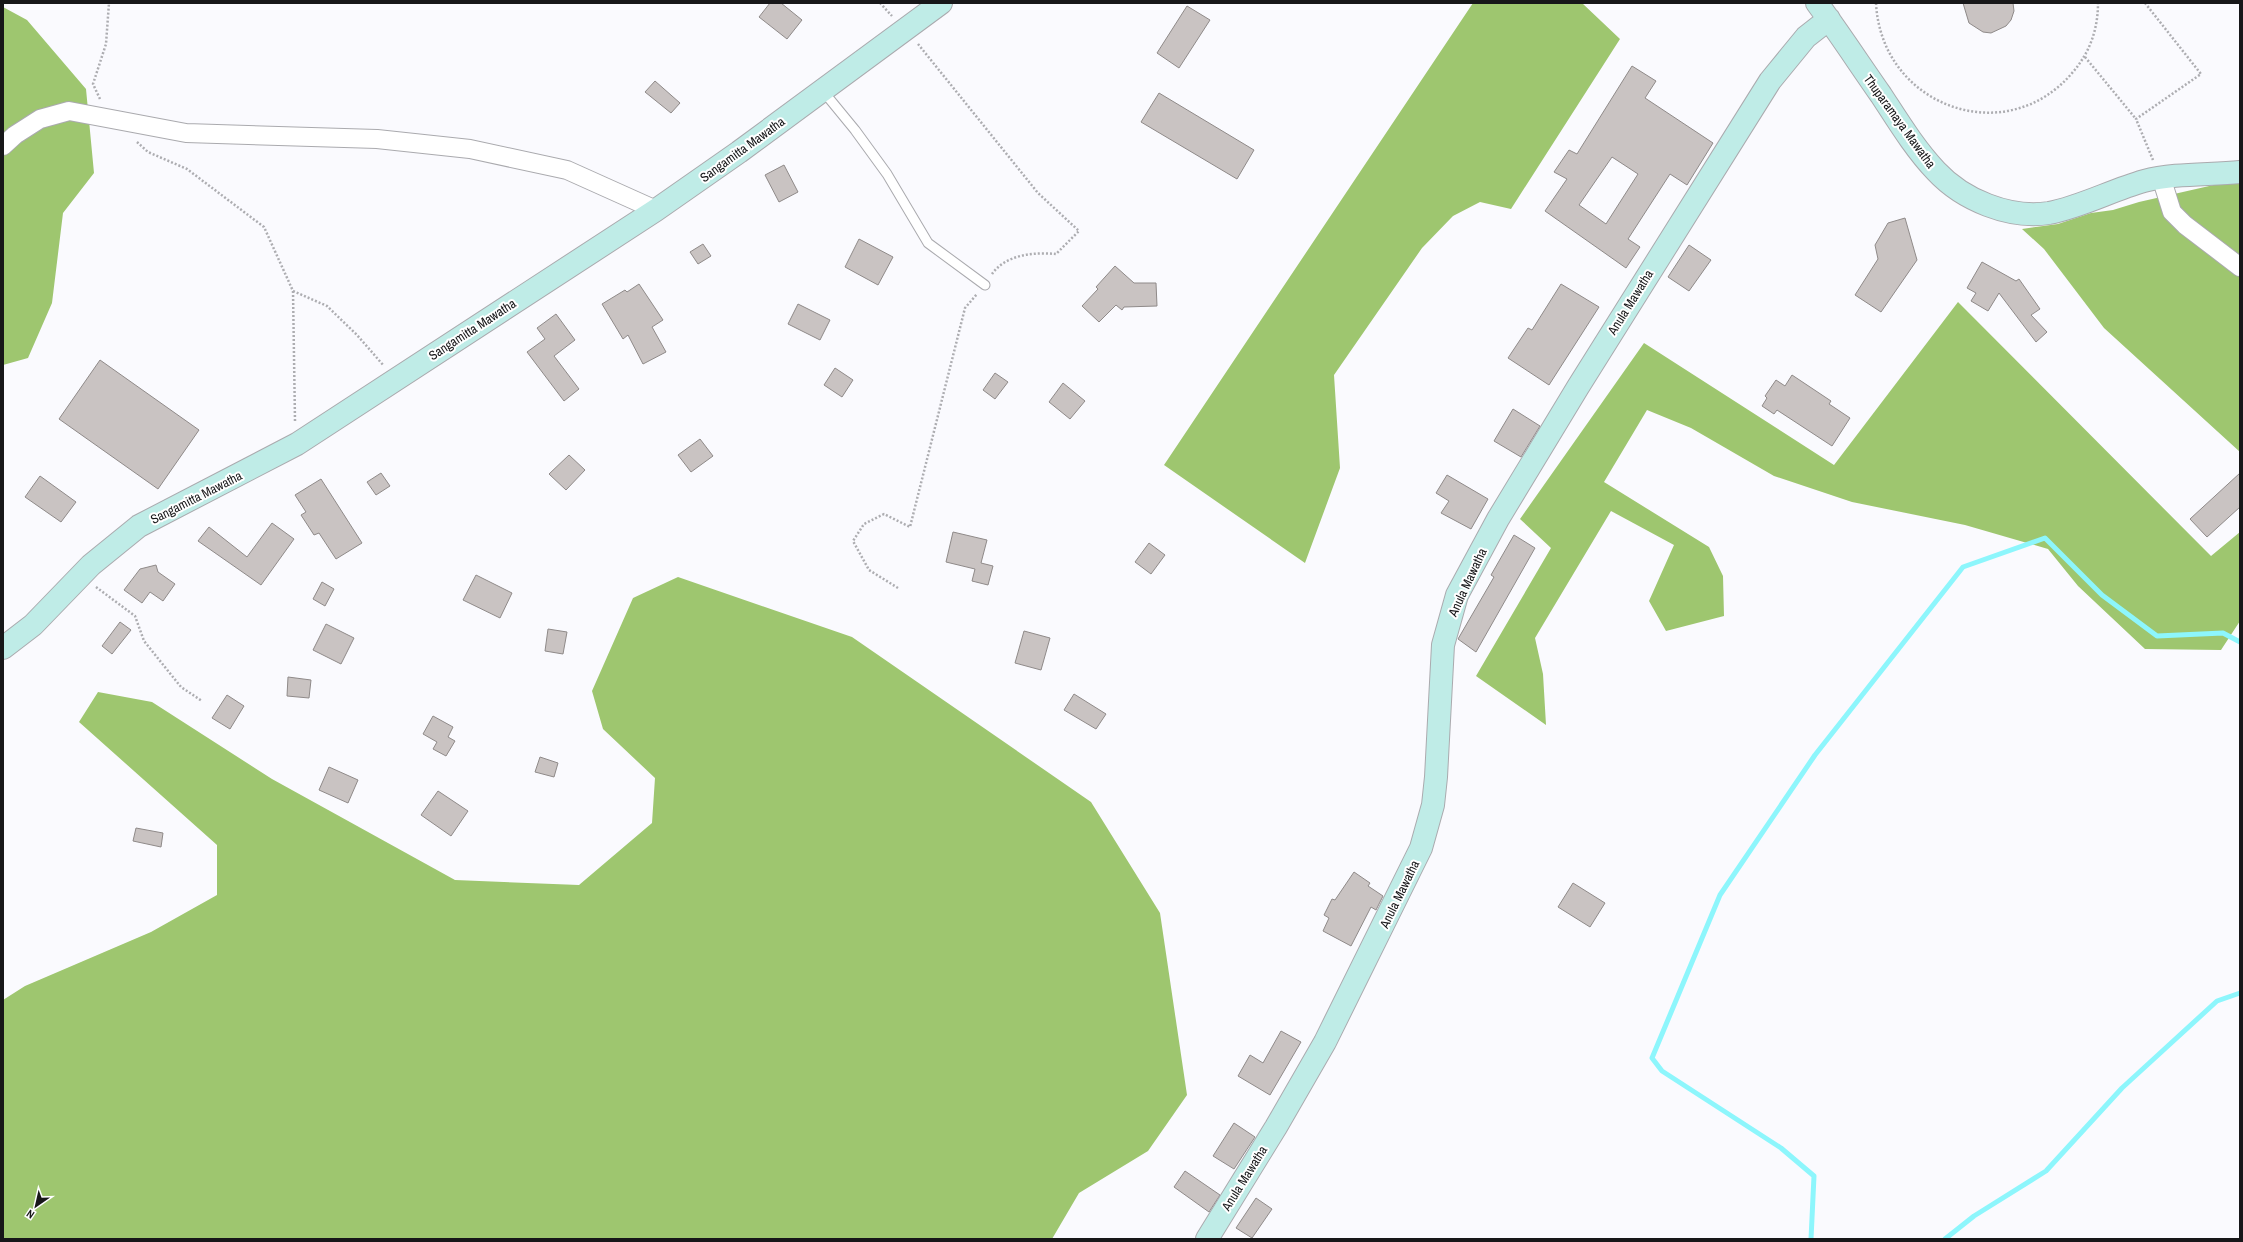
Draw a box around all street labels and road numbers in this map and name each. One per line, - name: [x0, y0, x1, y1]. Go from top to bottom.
- street label: Thuparamaya Mawatha: [1860, 71, 1939, 172]
- street label: Sangamitta Mawatha: [697, 113, 788, 186]
- street label: Anula Mawatha: [1603, 267, 1657, 339]
- street label: Sangamitta Mawatha: [425, 295, 519, 364]
- street label: Sangamitta Mawatha: [147, 467, 245, 528]
- street label: Anula Mawatha: [1444, 545, 1491, 620]
- street label: Anula Mawatha: [1375, 857, 1423, 932]
- street label: Anula Mawatha: [1217, 1143, 1271, 1215]

